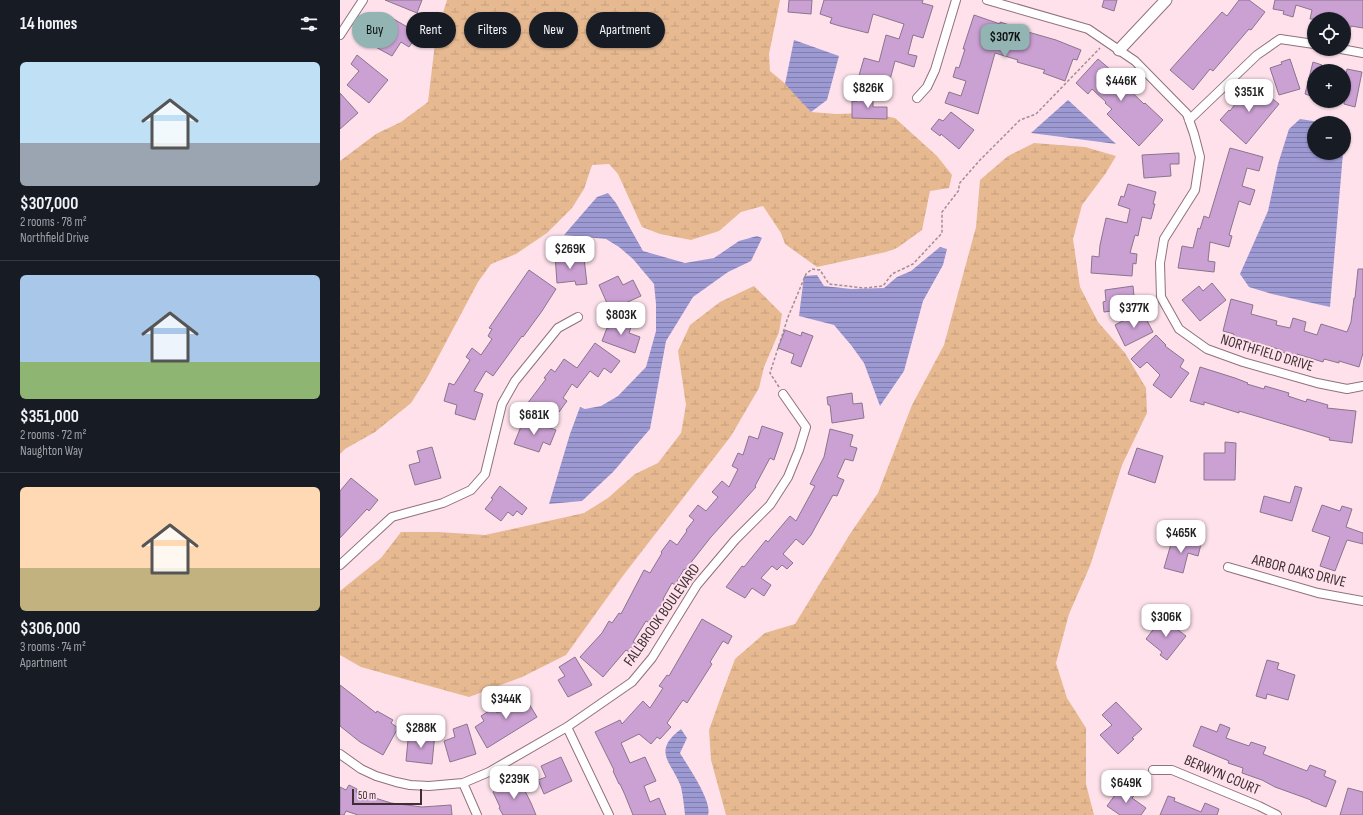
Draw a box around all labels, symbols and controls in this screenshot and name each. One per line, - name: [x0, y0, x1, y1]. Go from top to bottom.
- chip: Buy: [352, 12, 398, 48]
- chip: Rent: [406, 12, 456, 48]
- chip: Filters: [464, 12, 521, 48]
- chip: New: [529, 12, 578, 48]
- chip: Apartment: [586, 12, 665, 48]
- map controls: [1307, 12, 1351, 160]
- button: locate: [1307, 12, 1351, 56]
- icon: filters: [298, 13, 320, 35]
- text: 14 homes: [20, 14, 77, 34]
- pin: $307K: [977, 24, 1033, 58]
- text: $307K: [990, 29, 1020, 45]
- button: +: [1307, 64, 1351, 108]
- pin: $446K: [1093, 68, 1149, 102]
- text: $446K: [1105, 73, 1137, 89]
- pin: $826K: [840, 75, 896, 109]
- pin: $351K: [1221, 79, 1277, 113]
- text: $826K: [852, 80, 884, 96]
- text: $351K: [1234, 84, 1264, 100]
- icon: home: [134, 88, 206, 160]
- button: −: [1307, 116, 1351, 160]
- text: $307,000: [20, 194, 78, 214]
- text: 2 rooms · 78 m²: [20, 214, 87, 230]
- text: Northfield Drive: [20, 230, 89, 246]
- pin: $269K: [542, 236, 598, 270]
- text: $269K: [555, 241, 585, 257]
- pin: $377K: [1106, 295, 1162, 329]
- text: $377K: [1119, 300, 1149, 316]
- icon: home: [134, 301, 206, 373]
- pin: $803K: [593, 302, 649, 336]
- text: $803K: [605, 307, 637, 323]
- street label: NORTHFIELD DRIVE: [1218, 330, 1316, 376]
- pin: $681K: [506, 402, 562, 436]
- text: $351,000: [20, 407, 79, 427]
- text: $681K: [519, 407, 549, 423]
- text: 2 rooms · 72 m²: [20, 427, 86, 443]
- text: Naughton Way: [20, 443, 83, 459]
- icon: home: [134, 513, 206, 585]
- pin: $465K: [1153, 520, 1209, 554]
- text: $465K: [1166, 525, 1196, 541]
- street label: ARBOR OAKS DRIVE: [1249, 550, 1348, 592]
- street label: FALLBROOK BOULEVARD: [620, 560, 704, 670]
- pin: $306K: [1138, 604, 1194, 638]
- text: $306K: [1150, 609, 1182, 625]
- text: $306,000: [20, 619, 80, 639]
- text: 3 rooms · 74 m²: [20, 639, 86, 655]
- text: Apartment: [20, 655, 67, 671]
- pin: $344K: [478, 686, 534, 720]
- text: $344K: [490, 691, 522, 707]
- pin: $288K: [393, 715, 449, 749]
- text: $288K: [405, 720, 437, 736]
- street label: BERWYN COURT: [1181, 751, 1263, 799]
- pin: $239K: [486, 766, 542, 800]
- pin: $649K: [1098, 770, 1154, 804]
- text: $239K: [499, 771, 529, 787]
- text: $649K: [1110, 775, 1142, 791]
- scale bar: [352, 787, 422, 806]
- text: 50 m: [358, 789, 376, 802]

